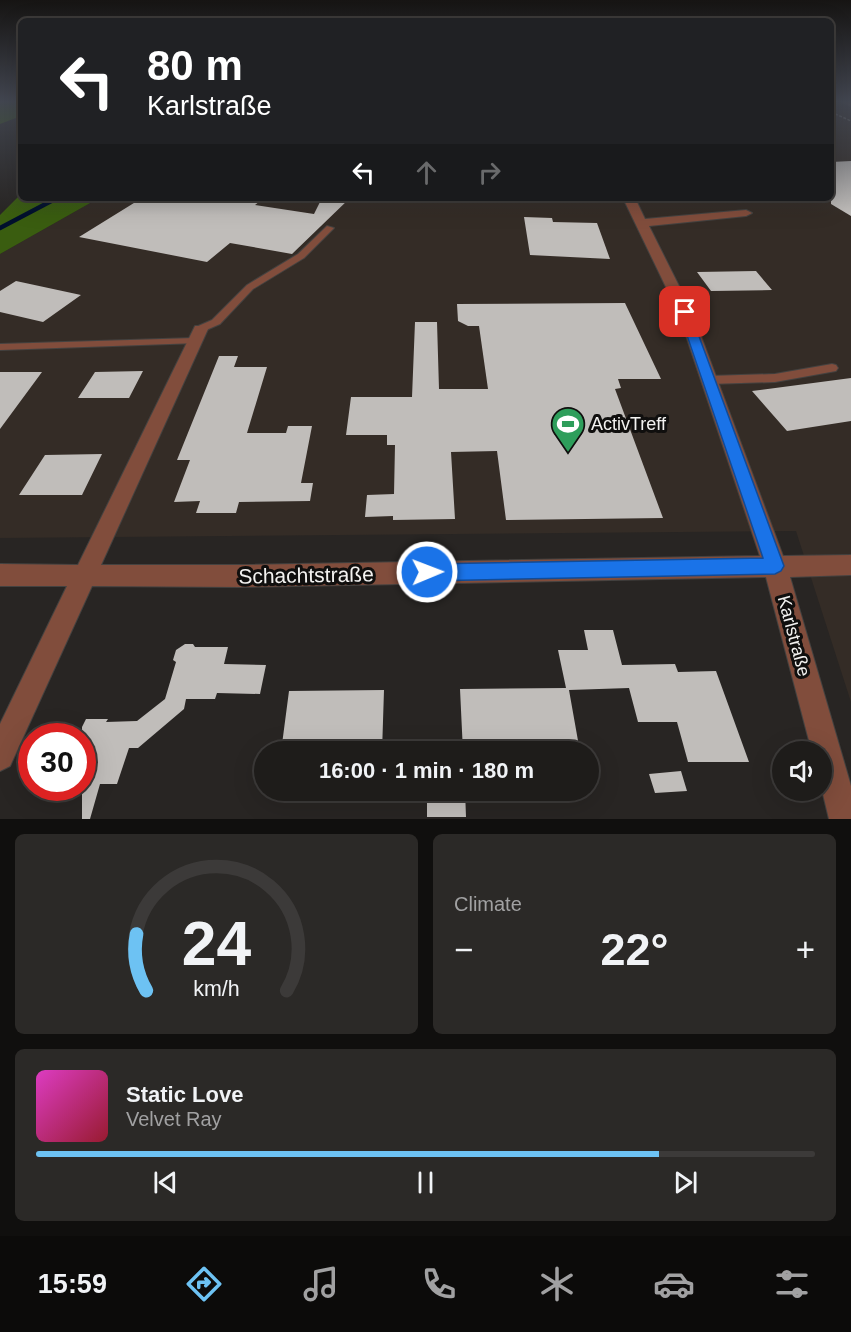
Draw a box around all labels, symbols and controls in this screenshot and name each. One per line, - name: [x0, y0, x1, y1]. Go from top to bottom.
- icon: left: [48, 42, 126, 120]
- text: 80 m: [147, 42, 243, 89]
- text: Karlstraße: [147, 91, 272, 121]
- icon: left: [347, 156, 380, 189]
- icon: ahead: [410, 156, 443, 189]
- icon: right: [473, 156, 506, 189]
- pin: [659, 286, 710, 337]
- icon: arrive: [668, 295, 701, 328]
- sports icon: ActivTreff: [550, 406, 586, 453]
- place label: ActivTreff: [591, 414, 667, 434]
- position arrow: [395, 540, 459, 604]
- street label: Schachtstraße: [238, 562, 374, 588]
- street label: Karlstraße: [774, 593, 814, 679]
- speed limit sign: 30: [18, 723, 96, 801]
- map controls: [772, 741, 832, 801]
- button: sound: [772, 741, 832, 801]
- text: 16:00 · 1 min · 180 m: [319, 758, 534, 783]
- text: Climate: [454, 893, 522, 915]
- text: 24: [182, 909, 251, 978]
- text: 22°: [600, 924, 669, 975]
- text: −: [454, 931, 473, 968]
- text: +: [796, 931, 815, 968]
- text: km/h: [193, 977, 240, 1001]
- text: Static Love: [126, 1082, 243, 1107]
- text: Velvet Ray: [126, 1108, 222, 1130]
- icon: previous: [149, 1166, 182, 1199]
- icon: pause: [409, 1166, 442, 1199]
- icon: next: [669, 1166, 702, 1199]
- icon: directions: [183, 1263, 225, 1305]
- icon: music: [300, 1263, 342, 1305]
- icon: phone: [418, 1263, 460, 1305]
- icon: climate: [536, 1263, 578, 1305]
- icon: car: [653, 1263, 695, 1305]
- icon: filters: [771, 1263, 813, 1305]
- text: 15:59: [38, 1269, 107, 1299]

